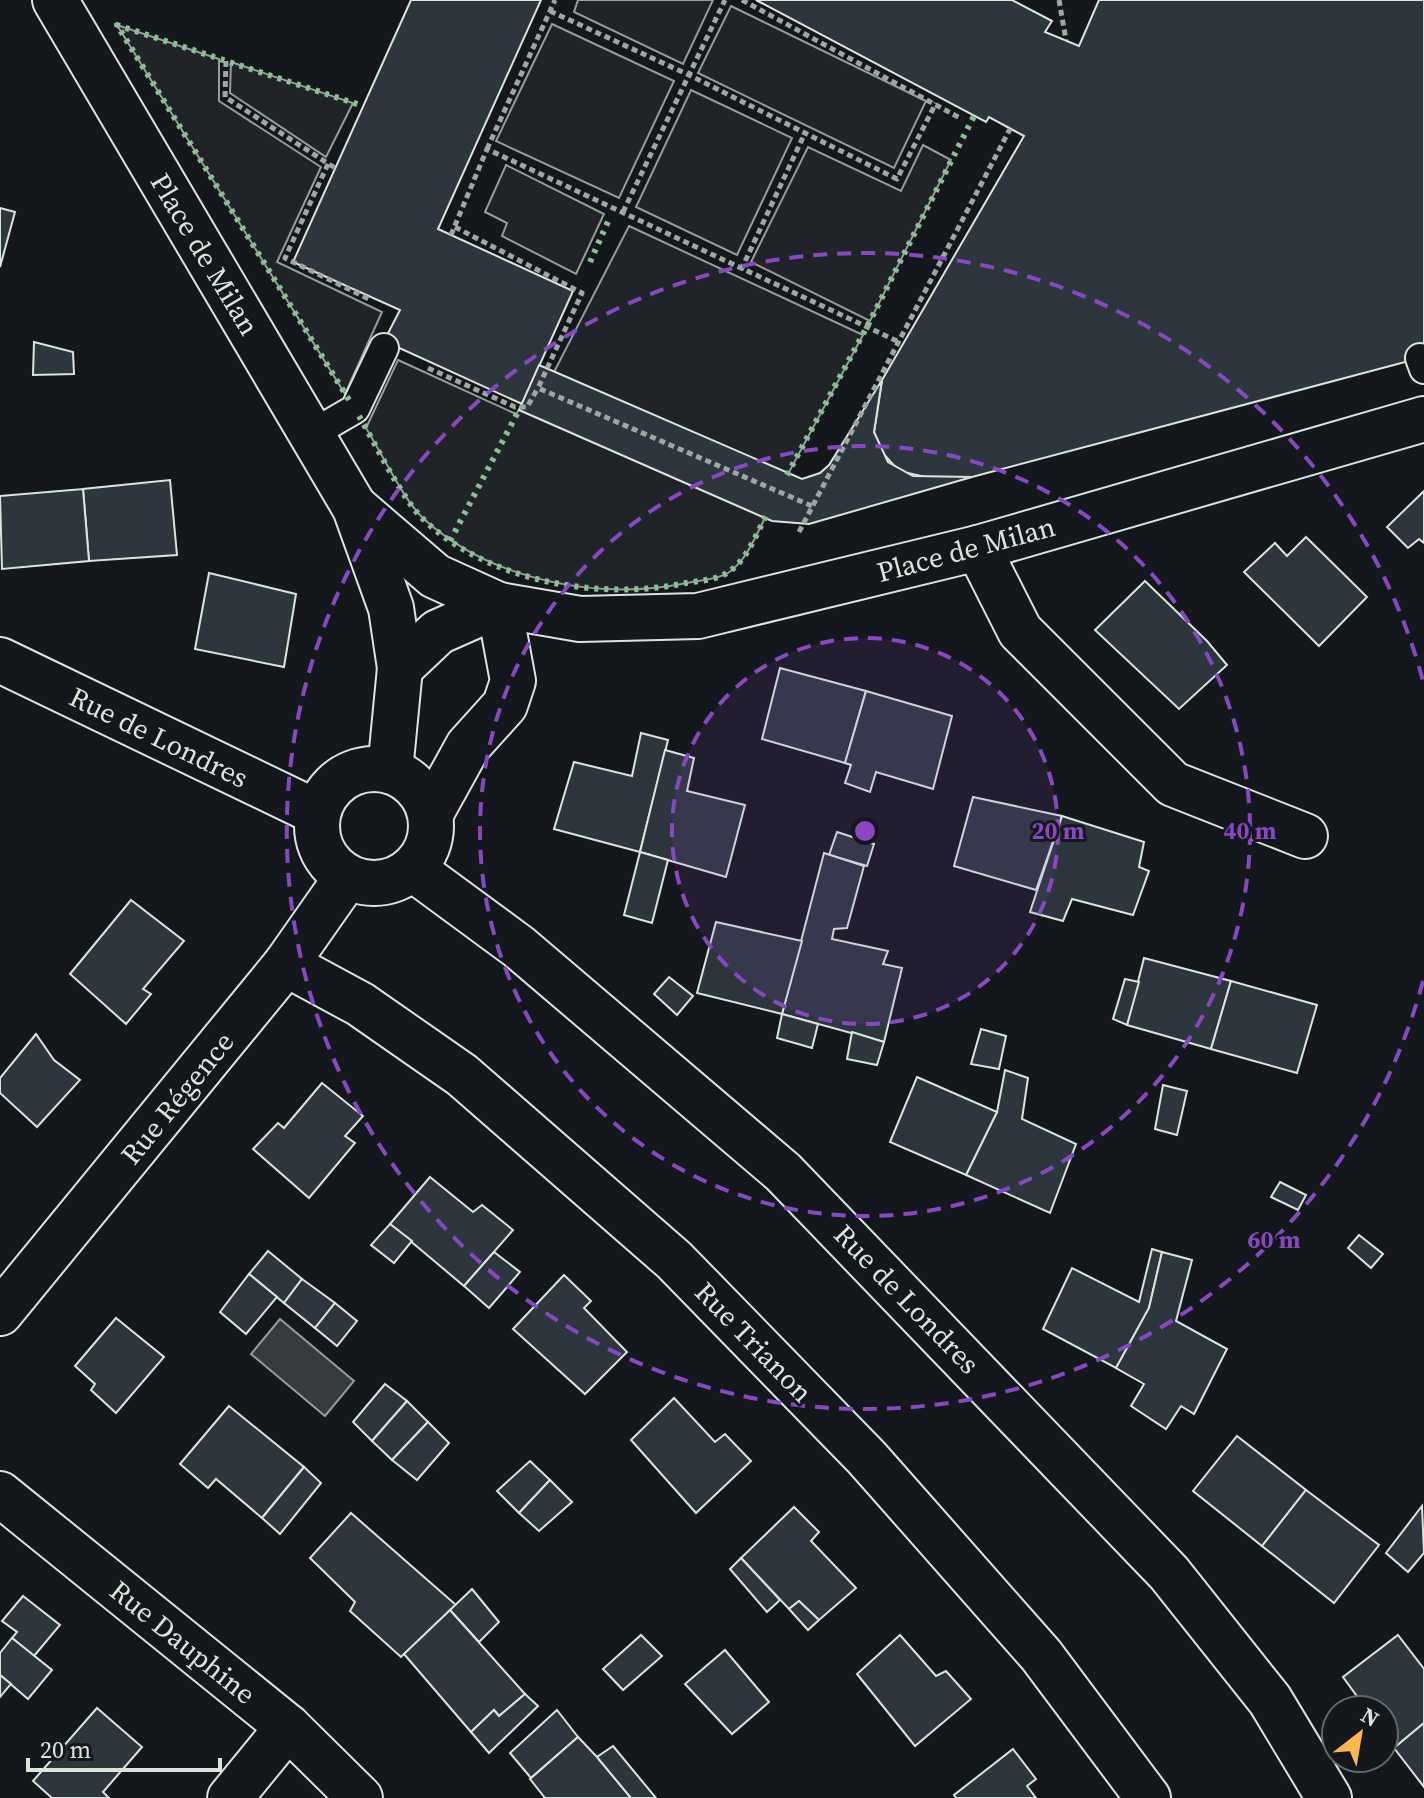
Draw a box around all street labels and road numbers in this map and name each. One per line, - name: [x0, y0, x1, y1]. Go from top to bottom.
- street label: Place de Milan: [142, 166, 268, 342]
- street label: Place de Milan: [873, 507, 1059, 591]
- street label: Rue de Londres: [63, 677, 255, 797]
- street label: Rue Régence: [112, 1024, 242, 1172]
- street label: Rue de Londres: [826, 1216, 988, 1382]
- street label: Rue Trianon: [687, 1273, 821, 1411]
- street label: Rue Dauphine: [102, 1571, 264, 1713]

